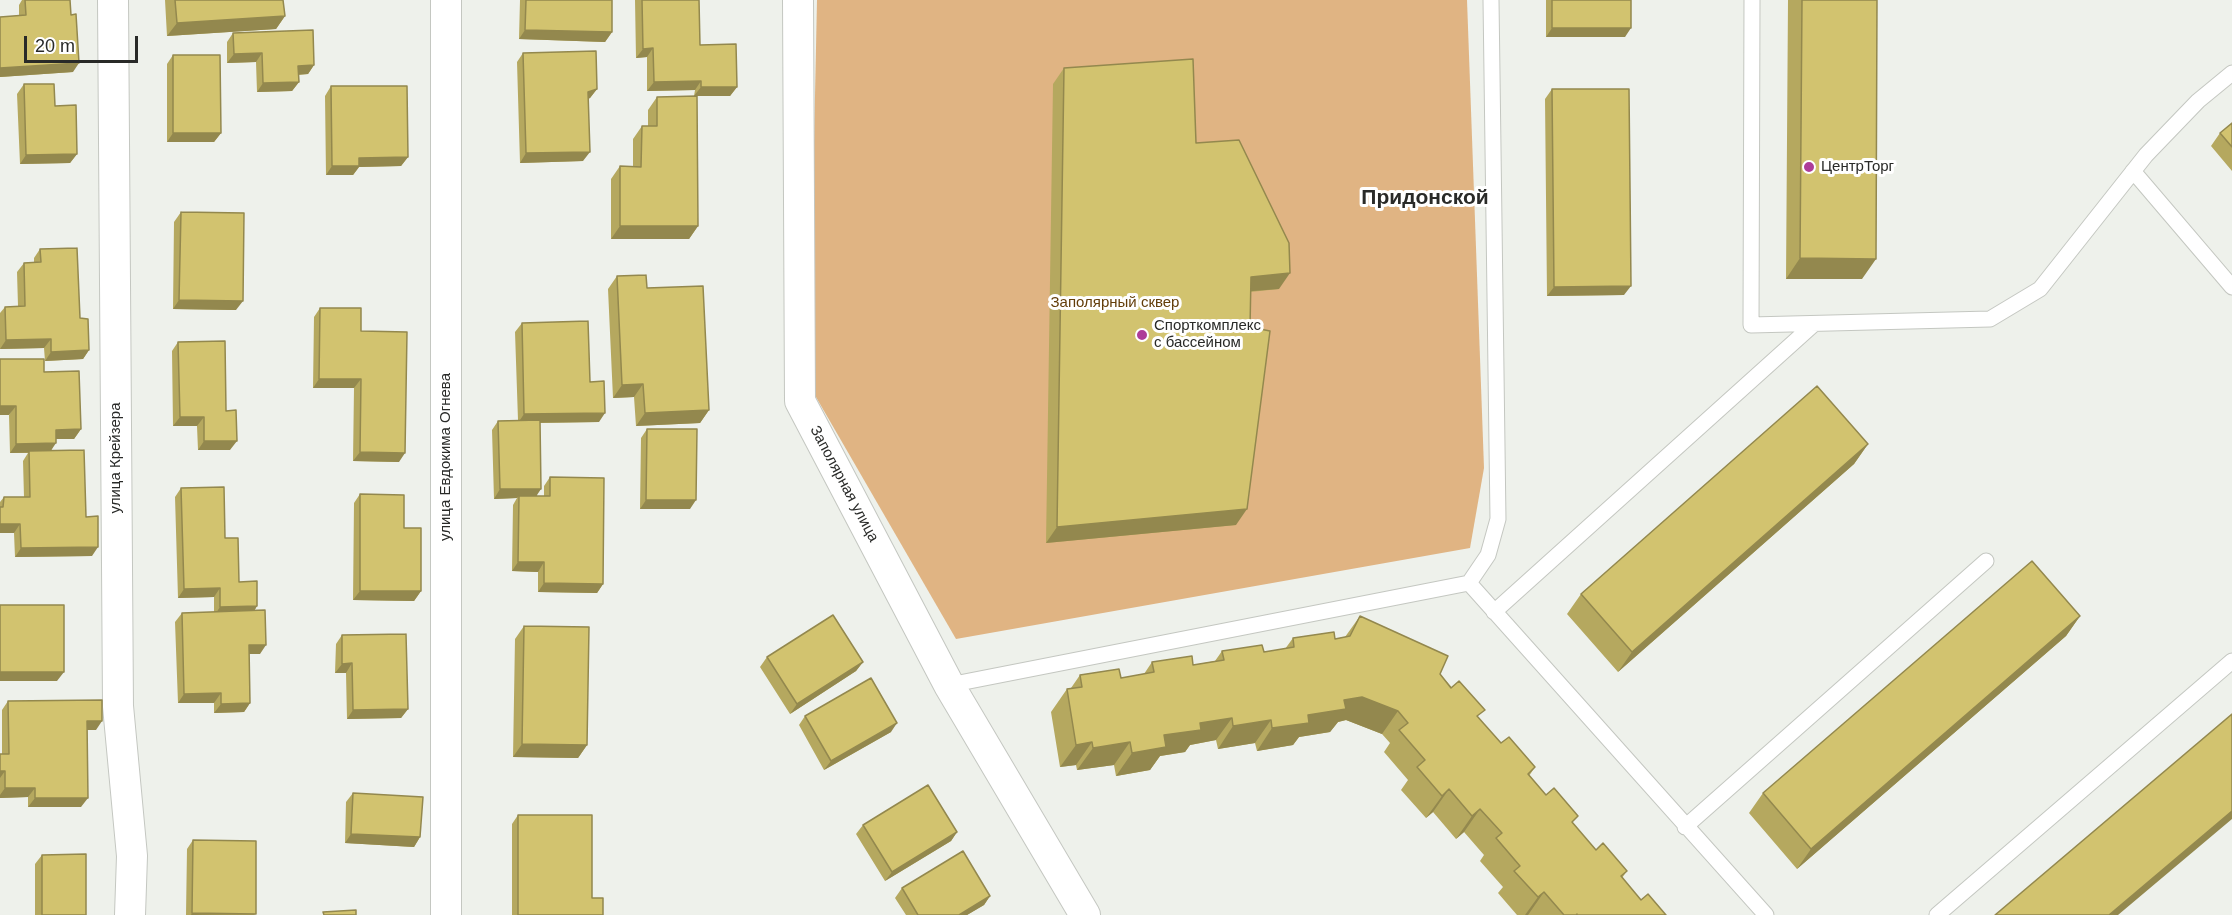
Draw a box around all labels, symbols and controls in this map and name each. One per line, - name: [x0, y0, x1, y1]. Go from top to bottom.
- scale bar: [27, 24, 141, 62]
- text: 20 m: [35, 36, 75, 56]
- place label: ЦентрТорг: [1821, 158, 1894, 176]
- marker: ЦентрТорг: [1802, 160, 1816, 174]
- district label: Придонской: [1361, 185, 1489, 211]
- park label: Заполярный сквер: [1051, 294, 1179, 312]
- place label: Спорткомплекс с бассейном: [1154, 317, 1261, 352]
- marker: Спорткомплекс с бассейном: [1135, 328, 1149, 342]
- street label: улица Евдокима Огнева: [437, 373, 455, 541]
- street label: улица Крейзера: [107, 403, 125, 513]
- street label: Заполярная улица: [806, 423, 882, 545]

